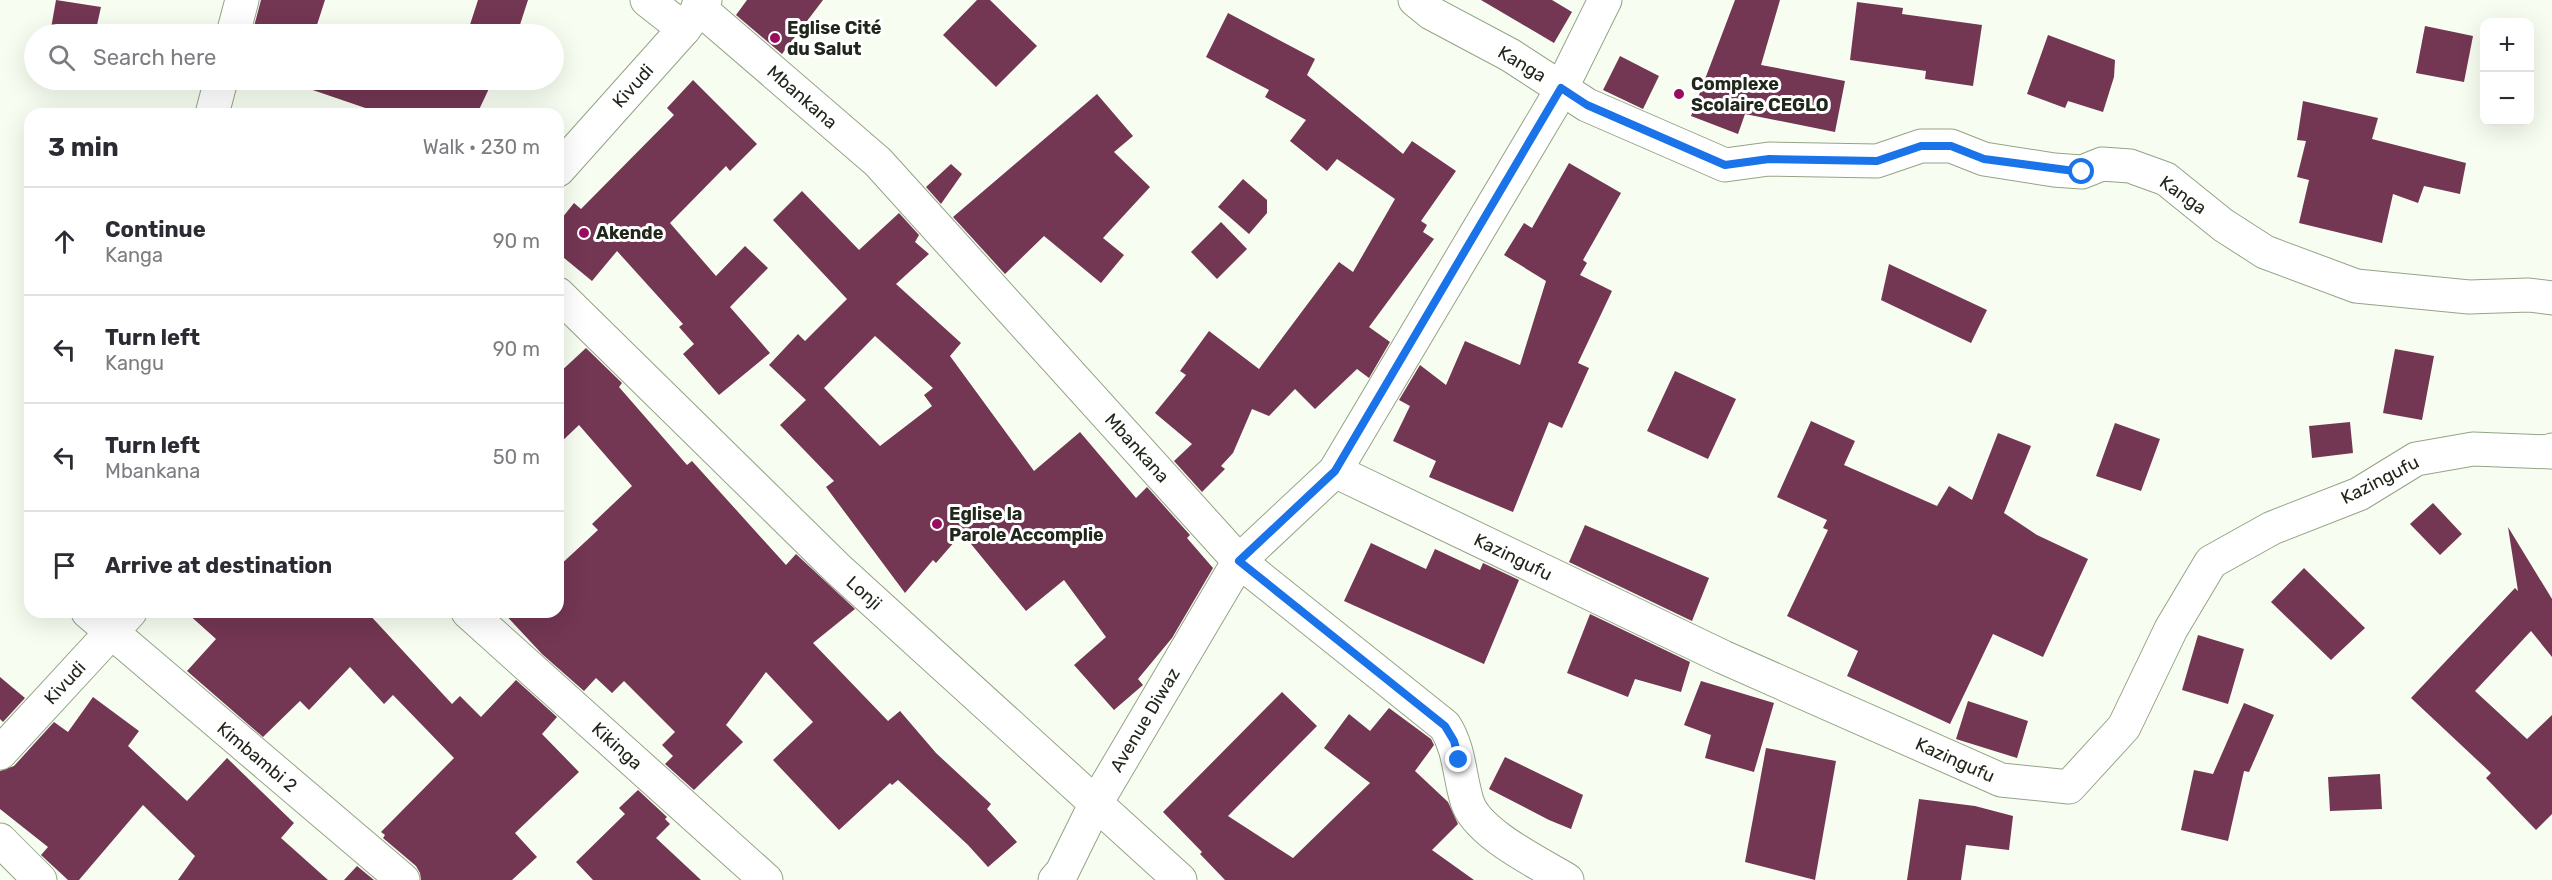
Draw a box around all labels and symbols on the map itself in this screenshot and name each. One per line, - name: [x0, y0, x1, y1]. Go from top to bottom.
- place label: Eglise Cité du Salut: [787, 17, 882, 60]
- marker: Eglise Cité du Salut: [768, 31, 782, 45]
- street label: Kanga: [1494, 41, 1550, 87]
- street label: Kivudi: [608, 60, 658, 112]
- street label: Mbankana: [762, 61, 842, 133]
- place label: Complexe Scolaire CEGLO: [1691, 73, 1829, 116]
- marker: Complexe Scolaire CEGLO: [1672, 87, 1686, 101]
- route start: [2068, 158, 2094, 184]
- street label: Kanga: [2155, 171, 2211, 219]
- place label: Akende: [596, 222, 664, 244]
- marker: Akende: [577, 226, 591, 240]
- street label: Mbankana: [1100, 409, 1174, 487]
- street label: Kazingufu: [2337, 451, 2423, 509]
- place label: Eglise la Parole Accomplie: [949, 503, 1104, 546]
- marker: Eglise la Parole Accomplie: [930, 517, 944, 531]
- street label: Kazingufu: [1470, 529, 1556, 585]
- street label: Lonji: [842, 571, 886, 615]
- street label: Kivudi: [40, 657, 90, 709]
- street label: Avenue Diwaz: [1105, 664, 1185, 776]
- street label: Kimbambi 2: [212, 717, 302, 797]
- street label: Kikinga: [587, 718, 647, 774]
- street label: Kazingufu: [1912, 733, 1998, 787]
- route end: [1445, 746, 1471, 772]

